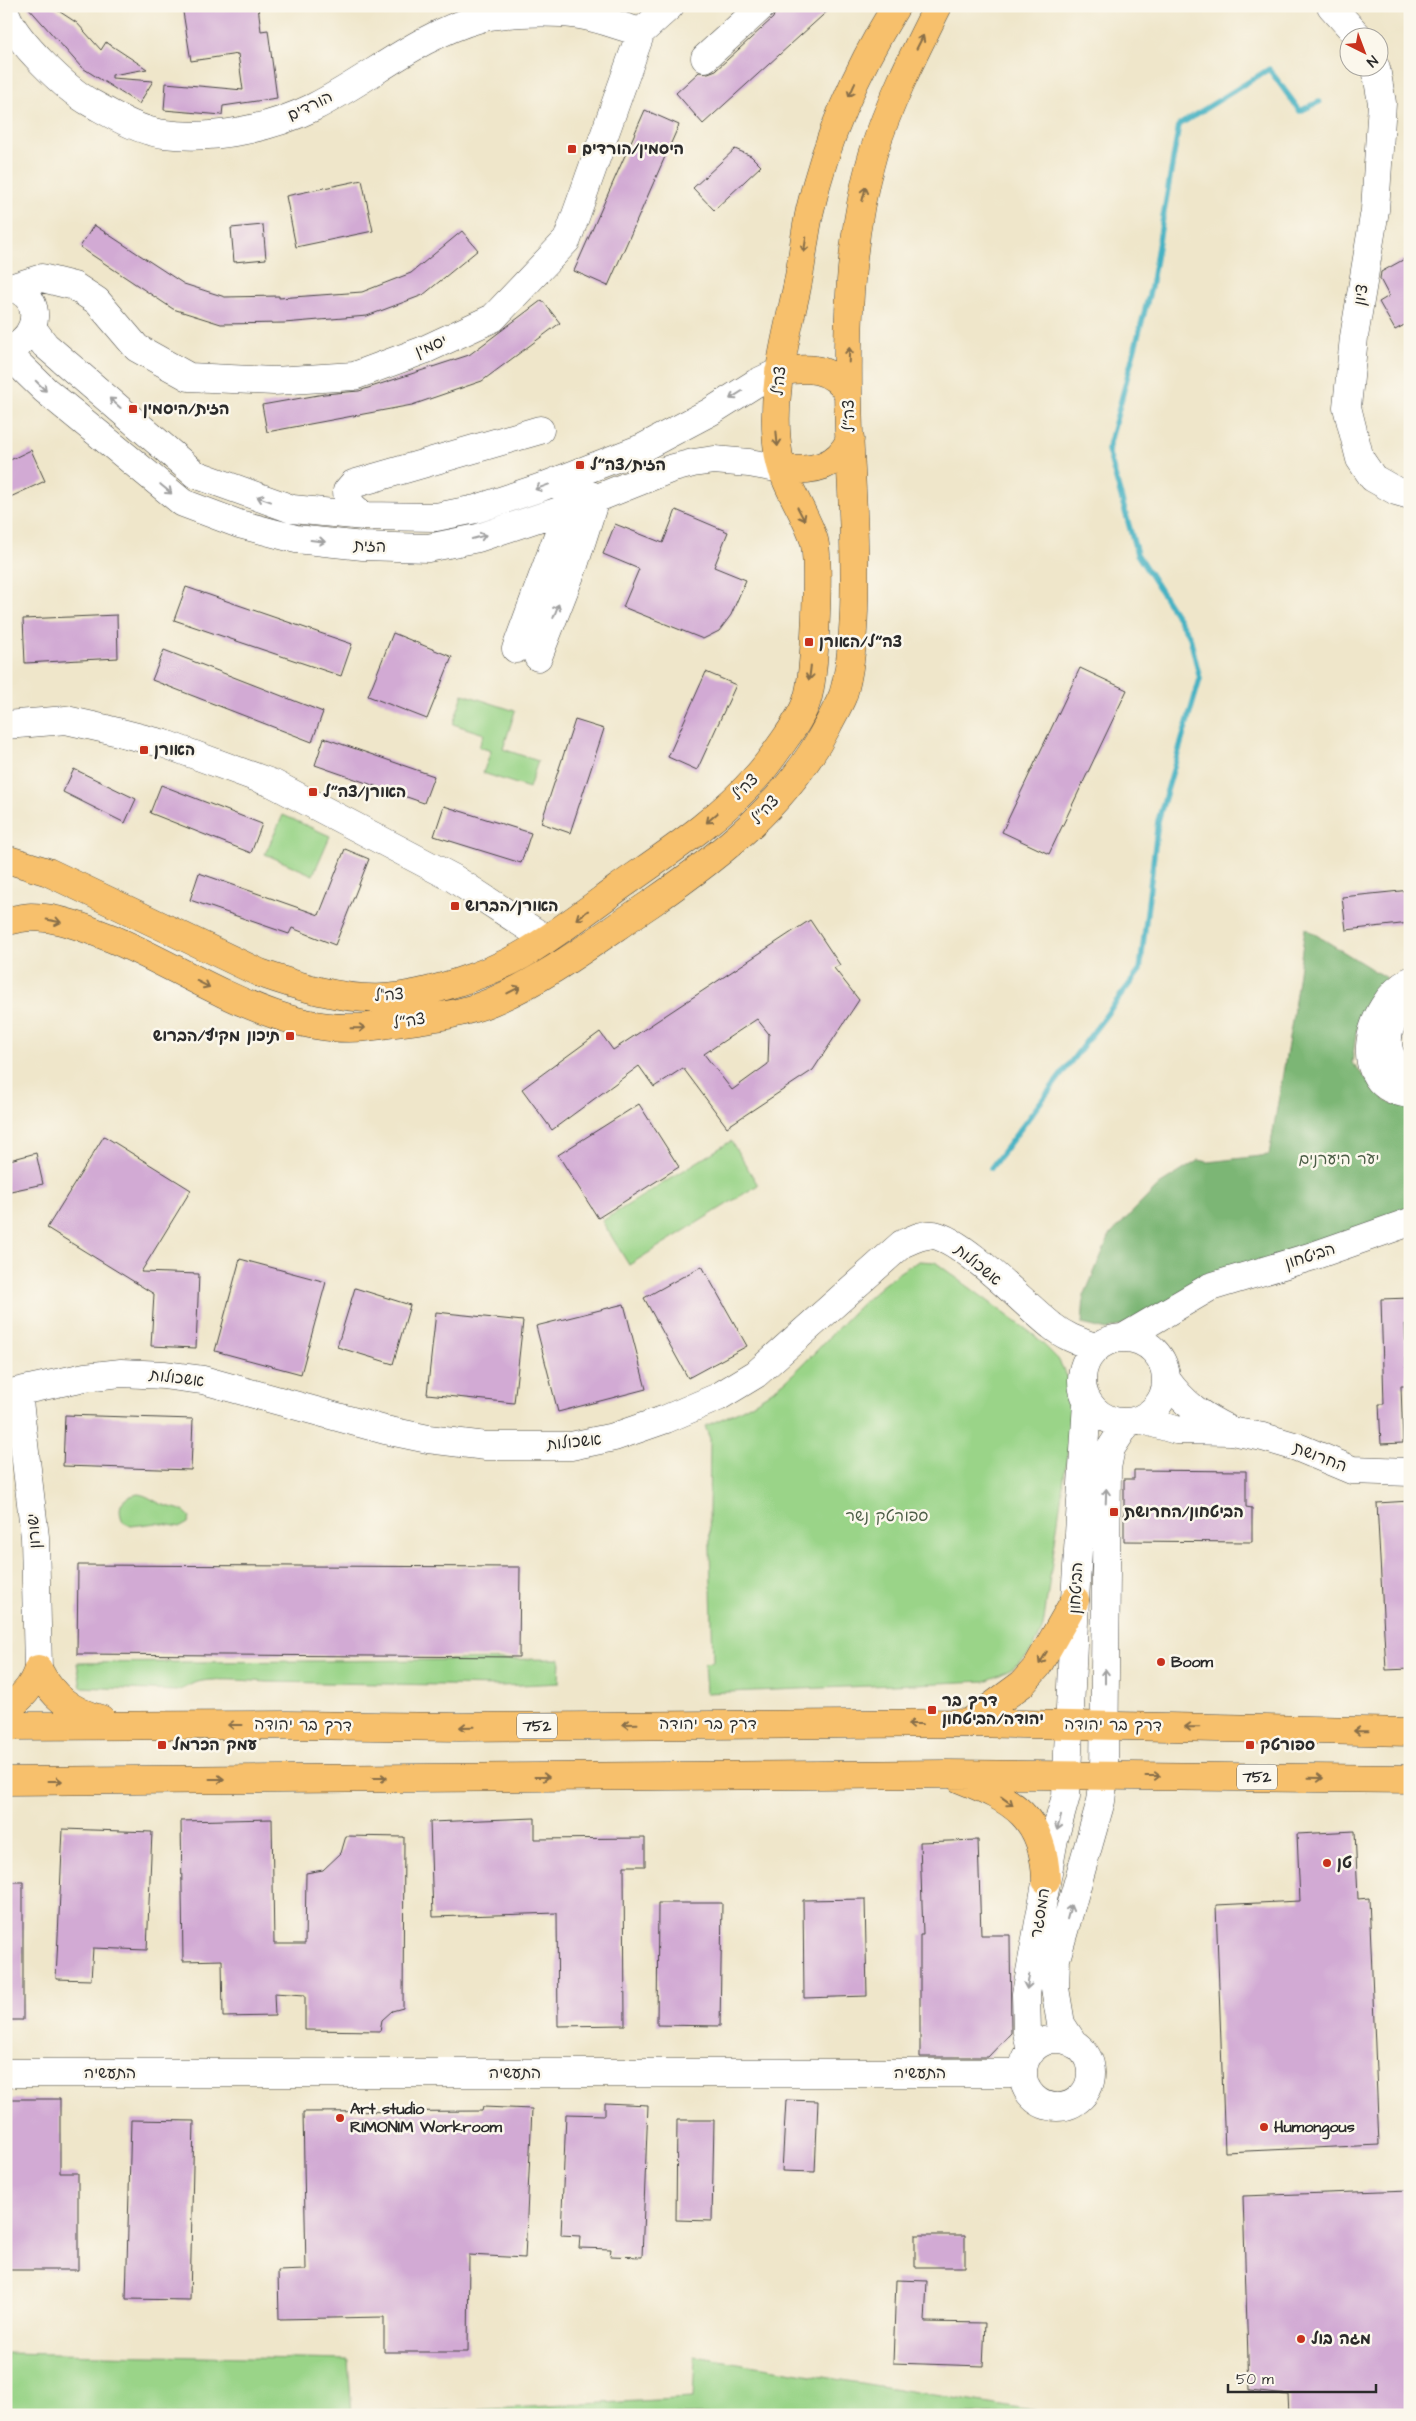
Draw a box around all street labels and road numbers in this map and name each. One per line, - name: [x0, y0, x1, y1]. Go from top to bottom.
- street label: הורדים: [284, 86, 336, 126]
- street label: ציון: [1348, 283, 1374, 307]
- street label: יסמין: [412, 329, 450, 363]
- street label: צה"ל: [767, 365, 791, 397]
- street label: צה״ל: [837, 399, 861, 433]
- street label: הזית: [352, 534, 387, 558]
- street label: צה"ל: [727, 769, 763, 805]
- street label: צה״ל: [746, 790, 784, 830]
- street label: צה"ל: [374, 983, 404, 1007]
- street label: צה״ל: [391, 1007, 427, 1035]
- street label: הביטחון: [1282, 1238, 1338, 1274]
- street label: אשכולות: [949, 1239, 1006, 1291]
- street label: אשכולות: [147, 1364, 206, 1392]
- street label: אשכולות: [545, 1428, 602, 1456]
- street label: החרושת: [1290, 1437, 1350, 1477]
- street label: ישורון: [22, 1513, 46, 1549]
- street label: הביטחון: [1064, 1562, 1088, 1614]
- street label: דרך בר יהודה: [254, 1713, 352, 1737]
- street label: דרך בר יהודה: [659, 1713, 757, 1735]
- street label: דרך בר יהודה: [1064, 1713, 1162, 1737]
- road number: 752: [517, 1714, 557, 1738]
- road number: 752: [1237, 1764, 1277, 1790]
- street label: המסגר: [1025, 1886, 1055, 1940]
- street label: התעשיה: [84, 2062, 136, 2084]
- street label: התעשיה: [489, 2062, 541, 2084]
- street label: התעשיה: [894, 2062, 946, 2084]

